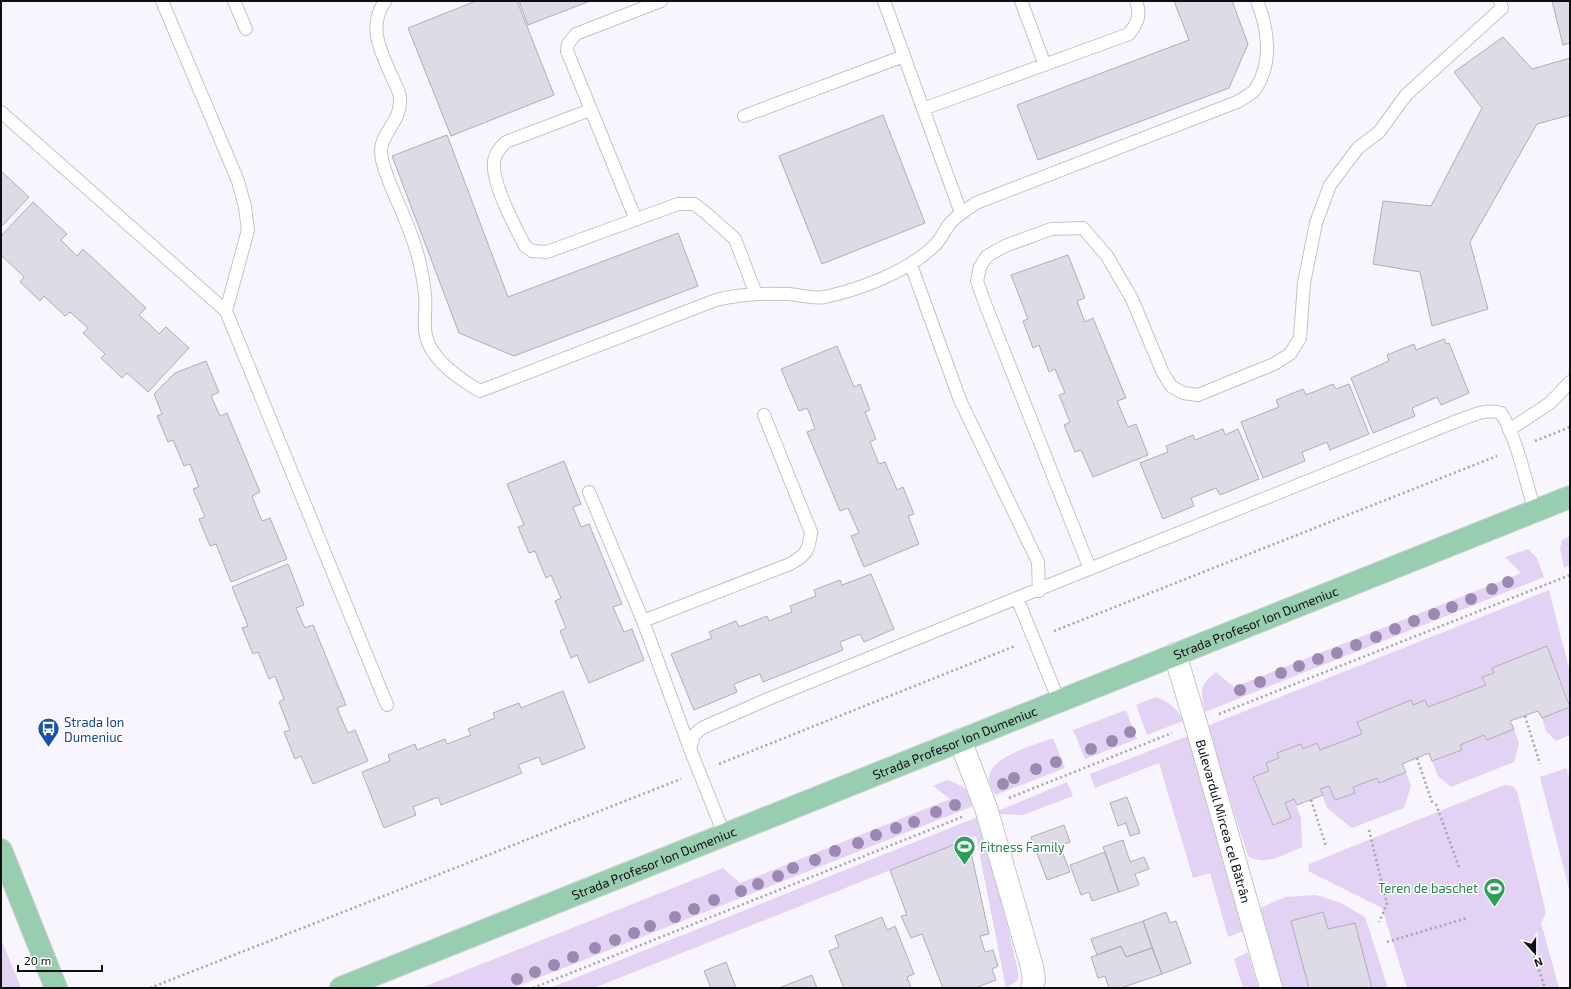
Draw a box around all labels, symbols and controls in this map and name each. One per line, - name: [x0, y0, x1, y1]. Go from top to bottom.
- street label: Strada Profesor Ion Dumeniuc: [1171, 582, 1340, 663]
- street label: Strada Profesor Ion Dumeniuc: [870, 703, 1040, 783]
- place label: Strada Ion Dumeniuc: [64, 714, 124, 745]
- bus stop icon: Strada Ion Dumeniuc: [35, 716, 61, 749]
- street label: Bulevardul Mircea cel Bătrân: [1193, 737, 1254, 905]
- street label: Strada Profesor Ion Dumeniuc: [569, 823, 739, 903]
- sports icon: Fitness Family: [951, 834, 977, 867]
- place label: Fitness Family: [980, 839, 1065, 855]
- sports icon: Teren de baschet: [1481, 875, 1507, 908]
- place label: Teren de baschet: [1378, 880, 1478, 896]
- north arrow: [1515, 933, 1555, 973]
- scale bar: [18, 947, 102, 973]
- text: 20 m: [24, 953, 51, 967]
- text: N: [1533, 955, 1545, 970]

